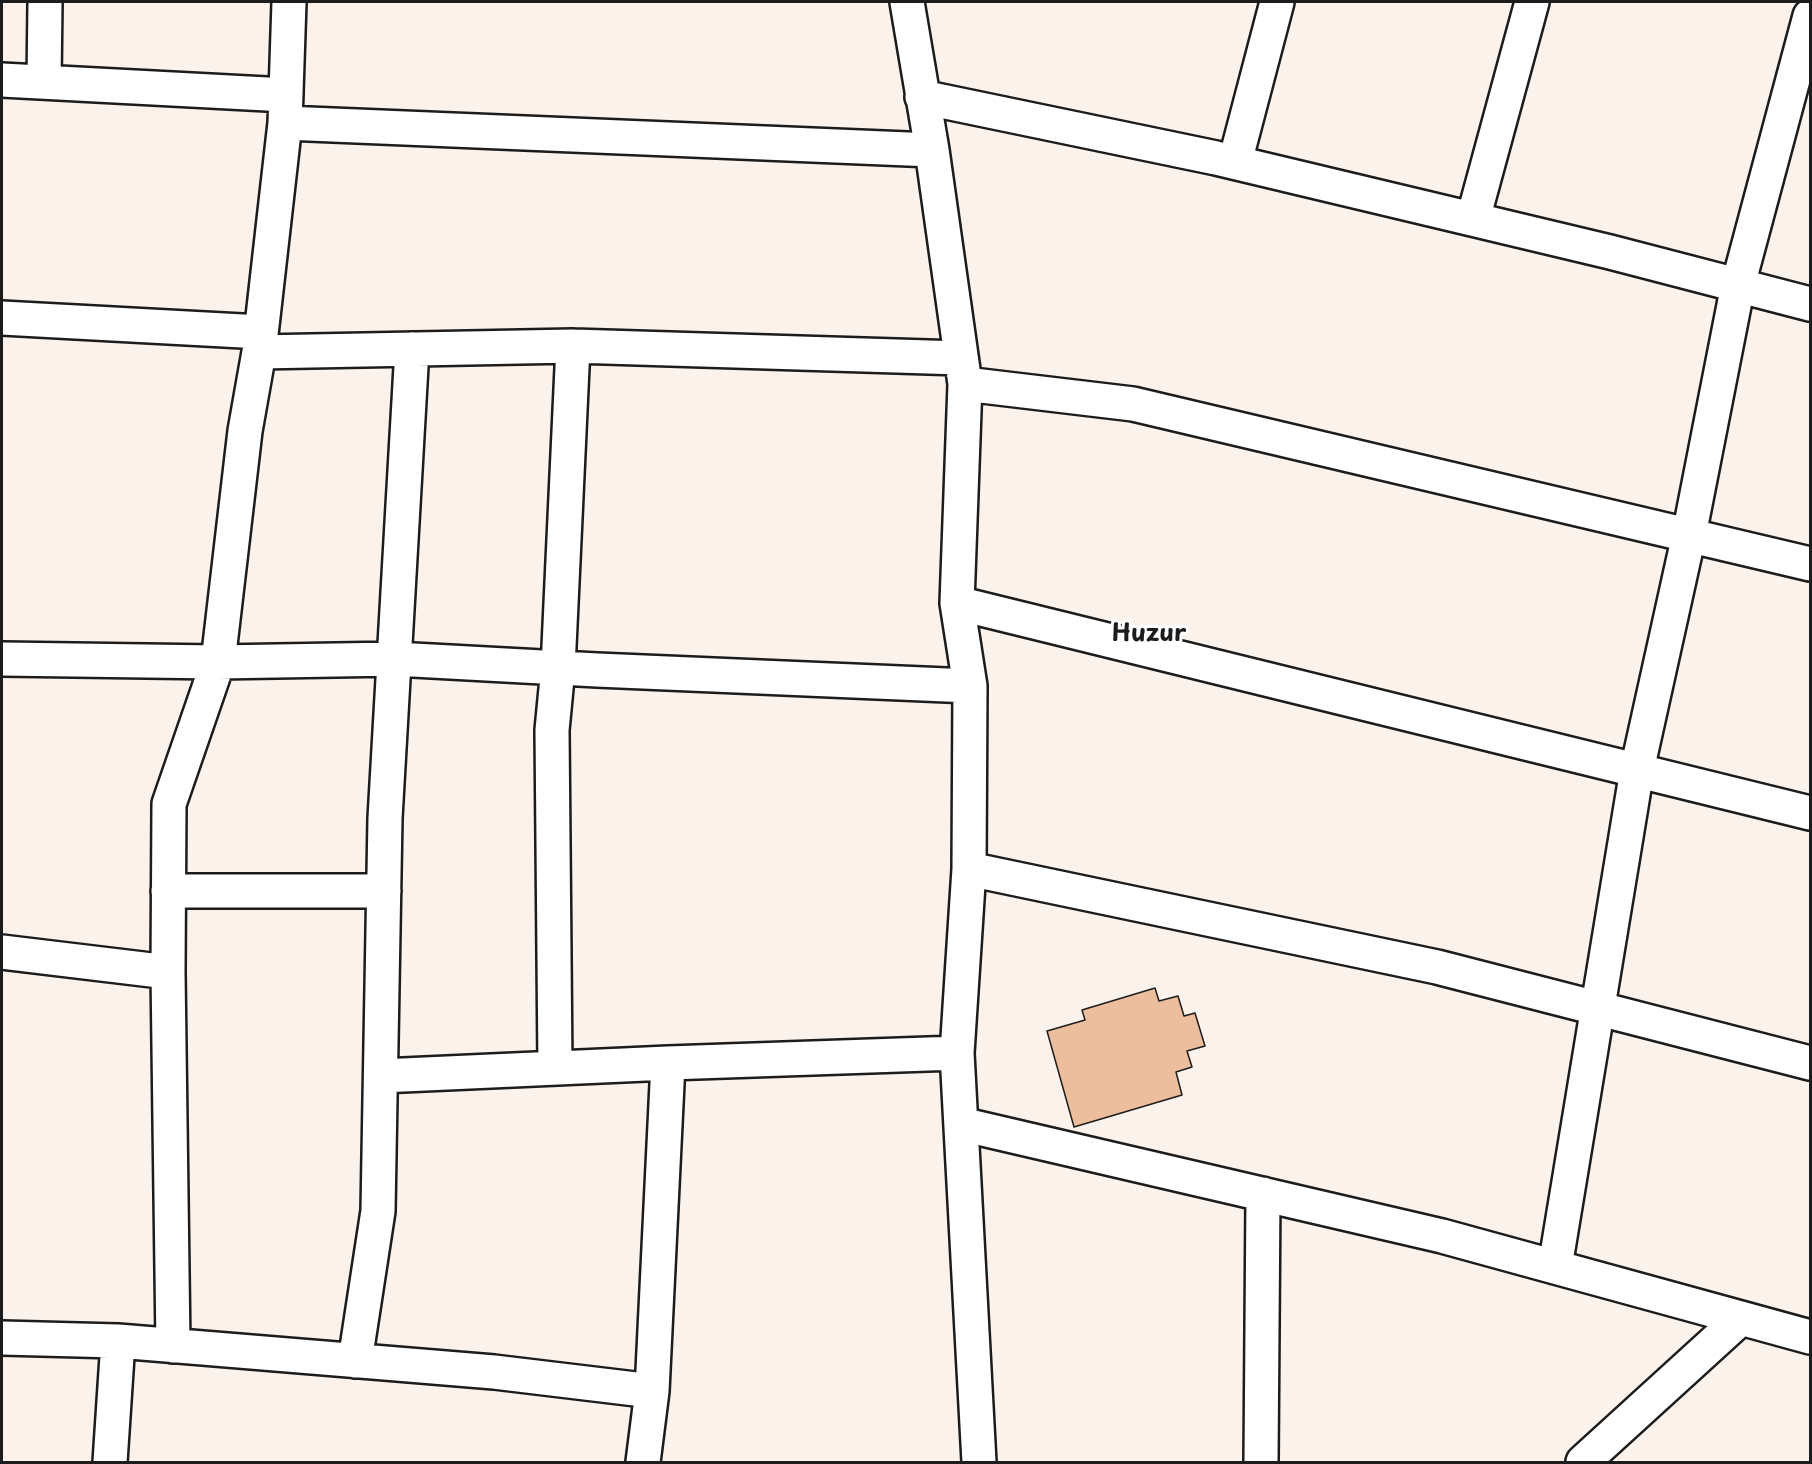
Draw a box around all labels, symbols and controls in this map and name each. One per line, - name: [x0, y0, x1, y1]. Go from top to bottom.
- district label: Huzur: [1112, 620, 1186, 648]

